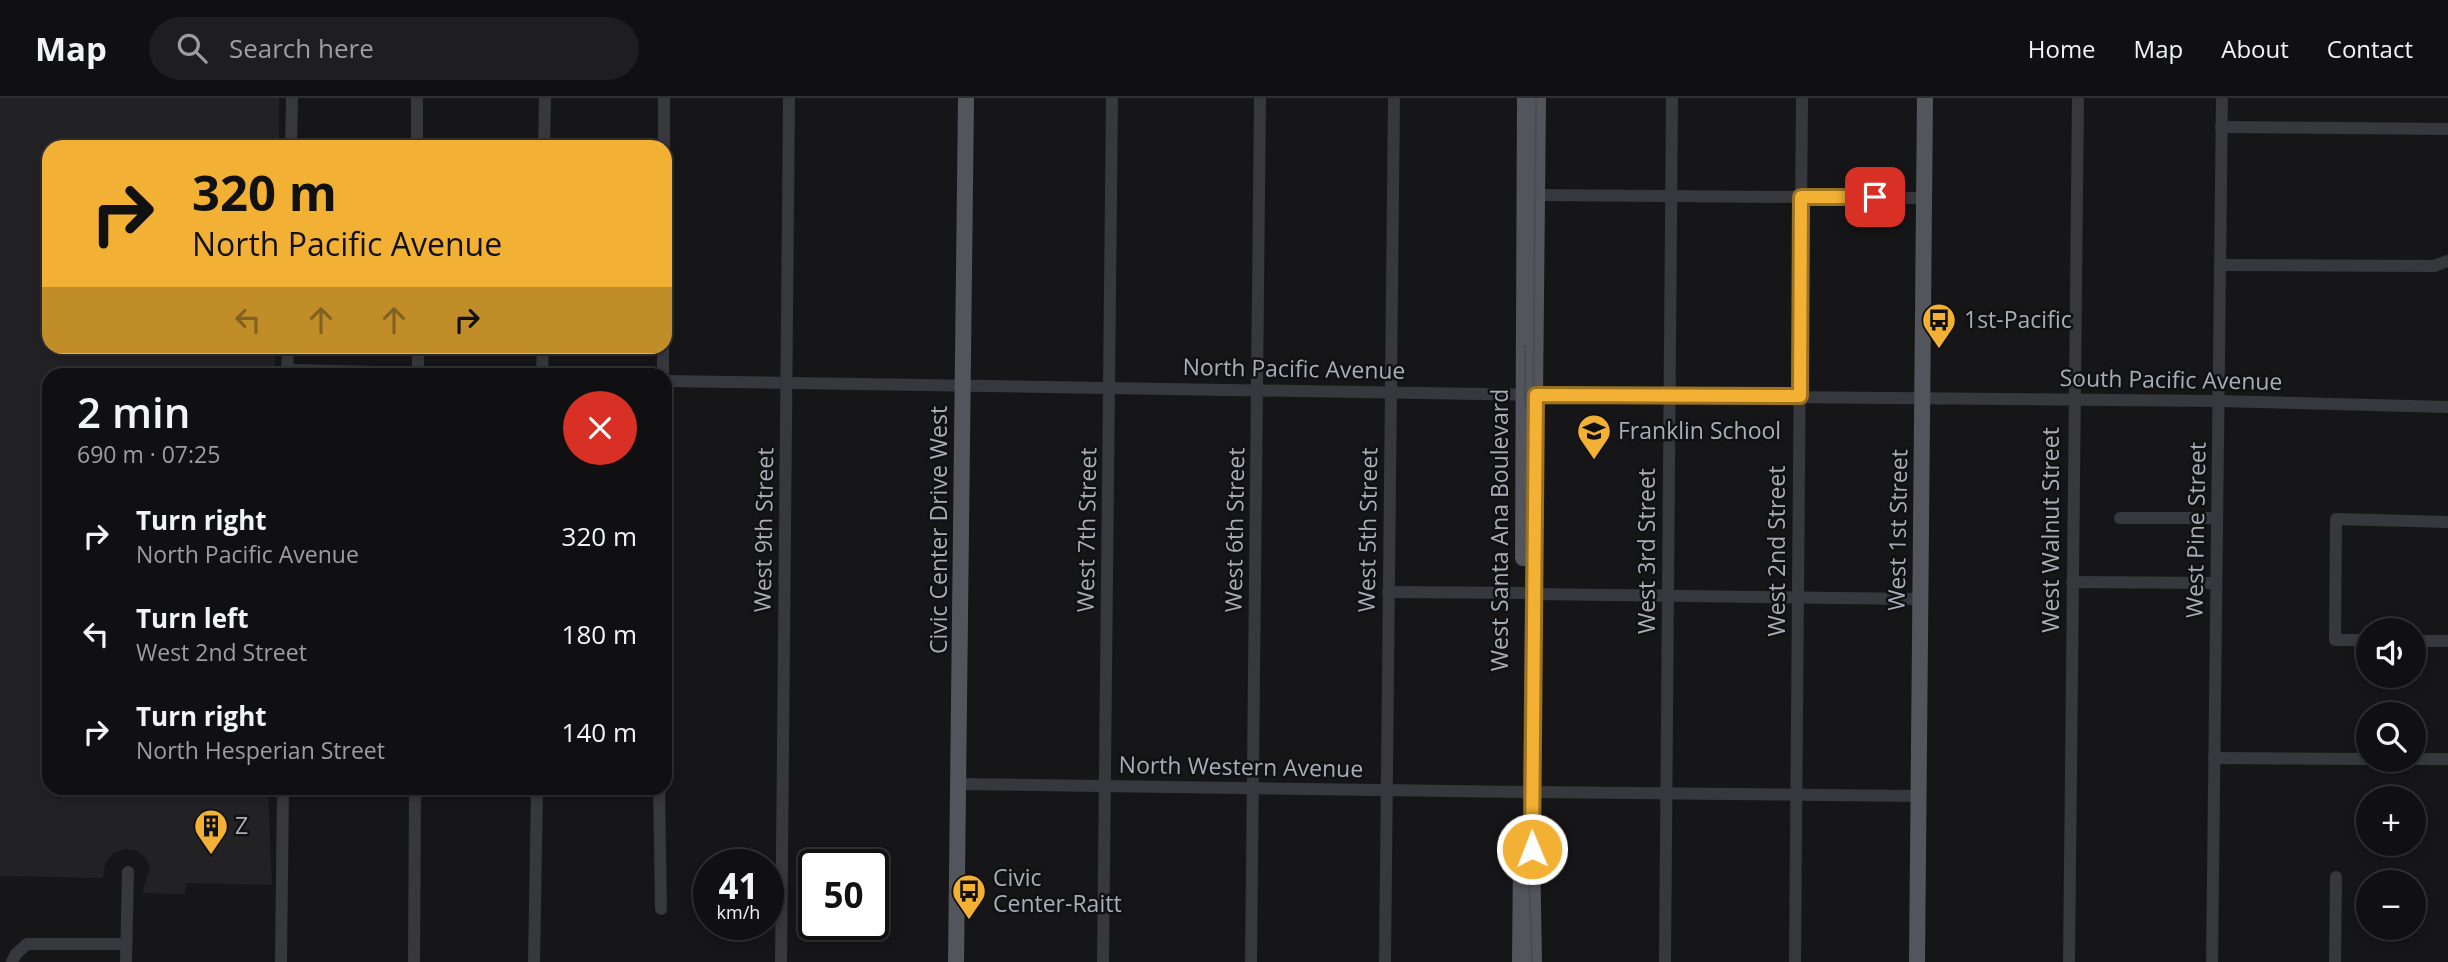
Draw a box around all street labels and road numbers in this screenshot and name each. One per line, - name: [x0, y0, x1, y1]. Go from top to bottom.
- street label: North Pacific Avenue: [1182, 350, 1406, 386]
- street label: South Pacific Avenue: [2059, 361, 2283, 397]
- street label: West Santa Ana Boulevard: [1483, 389, 1515, 671]
- street label: Civic Center Drive West: [922, 406, 954, 654]
- street label: West Walnut Street: [2034, 427, 2066, 633]
- street label: West Pine Street: [2177, 442, 2213, 618]
- street label: West 9th Street: [746, 447, 780, 613]
- street label: West 7th Street: [1069, 447, 1103, 613]
- street label: West 6th Street: [1217, 447, 1251, 613]
- street label: West 5th Street: [1350, 447, 1384, 613]
- street label: West 1st Street: [1880, 449, 1914, 611]
- street label: West 2nd Street: [1760, 466, 1792, 636]
- street label: West 3rd Street: [1630, 468, 1662, 634]
- street label: North Western Avenue: [1118, 748, 1364, 784]

